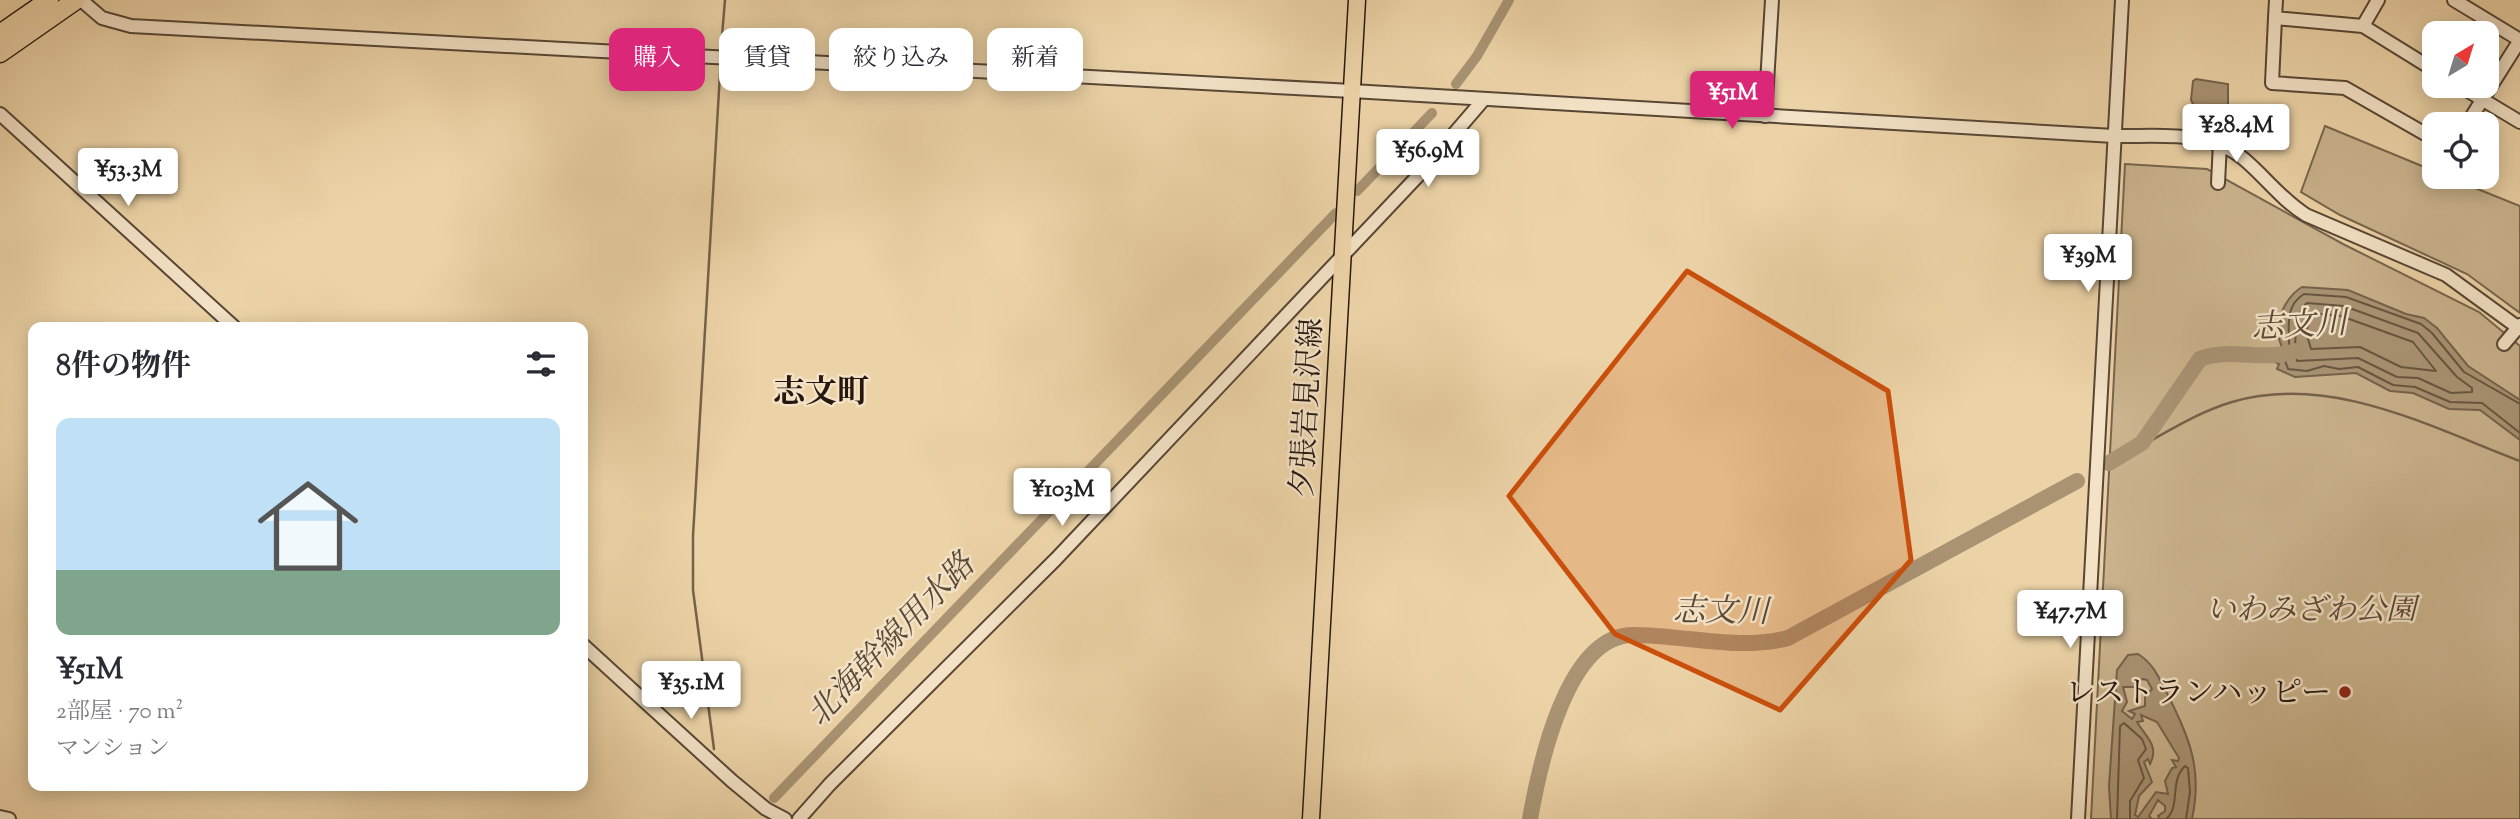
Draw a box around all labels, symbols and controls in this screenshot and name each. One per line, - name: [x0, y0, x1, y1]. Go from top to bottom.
- north arrow: [2422, 21, 2499, 98]
- map controls: [2422, 21, 2499, 189]
- chip: 購入: [609, 28, 705, 91]
- chip: 賃貸: [719, 28, 815, 91]
- chip: 絞り込み: [829, 28, 973, 91]
- chip: 新着: [987, 28, 1083, 91]
- pin: ¥51M: [1691, 72, 1773, 131]
- text: ¥51M: [1706, 77, 1758, 110]
- pin: ¥28.4M: [2179, 104, 2293, 164]
- text: ¥28.4M: [2198, 110, 2274, 143]
- button: locate: [2422, 112, 2499, 189]
- pin: ¥56.9M: [1371, 130, 1485, 189]
- text: ¥56.9M: [1392, 135, 1464, 168]
- pin: ¥53.3M: [71, 148, 185, 208]
- text: ¥53.3M: [94, 154, 162, 187]
- pin: ¥39M: [2047, 234, 2129, 294]
- text: ¥39M: [2060, 240, 2116, 273]
- water label: 志文川: [2250, 301, 2351, 352]
- street label: 夕張岩見沢線: [1282, 317, 1335, 499]
- icon: filters: [522, 345, 560, 383]
- text: 8件の物件: [56, 346, 191, 389]
- district label: 志文町: [773, 371, 869, 417]
- icon: home: [245, 463, 371, 589]
- pin: ¥103M: [1013, 468, 1111, 528]
- text: ¥103M: [1030, 474, 1095, 507]
- water label: 北海幹線用水路: [798, 543, 988, 738]
- water label: 志文川: [1673, 589, 1772, 637]
- pin: ¥47.7M: [2013, 590, 2127, 650]
- park label: いわみざわ公園: [2206, 590, 2421, 633]
- text: ¥47.7M: [2033, 596, 2107, 629]
- text: ¥51M: [56, 649, 123, 692]
- pin: ¥35.1M: [634, 662, 748, 721]
- text: ¥35.1M: [658, 667, 724, 700]
- place label: レストランハッピー: [2065, 673, 2331, 716]
- marker: レストランハッピー: [2337, 684, 2353, 700]
- text: 2部屋 · 70 m²: [56, 696, 183, 729]
- text: マンション: [56, 733, 170, 766]

